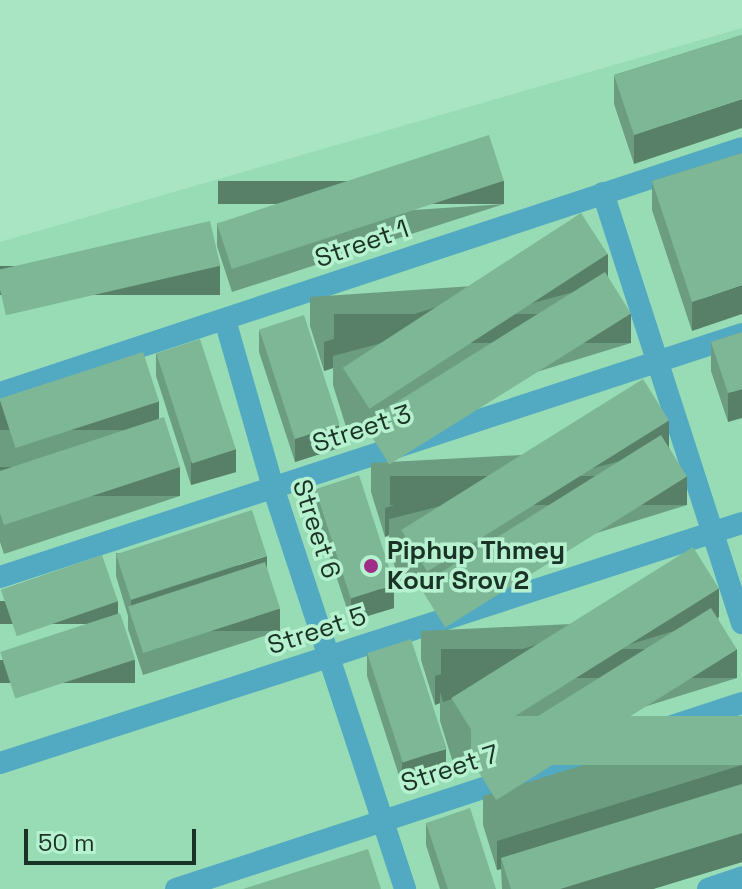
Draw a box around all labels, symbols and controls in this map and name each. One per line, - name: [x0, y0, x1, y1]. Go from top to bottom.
- street label: Street 1: [311, 213, 413, 275]
- street label: Street 3: [309, 398, 415, 460]
- street label: Street 6: [285, 476, 347, 582]
- place label: Piphup Thmey Kour Srov 2: [387, 535, 566, 596]
- marker: Piphup Thmey Kour Srov 2: [362, 557, 380, 575]
- street label: Street 5: [264, 600, 370, 662]
- street label: Street 7: [397, 739, 503, 799]
- scale bar: [28, 813, 200, 863]
- text: 50 m: [38, 827, 95, 858]

